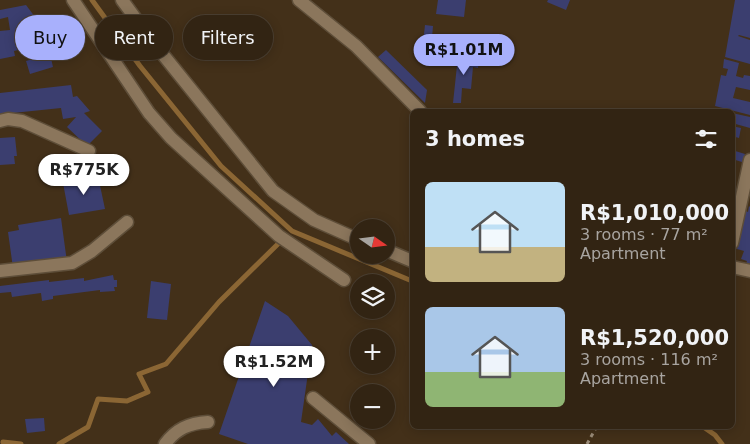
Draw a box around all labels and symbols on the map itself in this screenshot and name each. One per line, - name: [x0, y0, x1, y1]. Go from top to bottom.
- pin: R$1.01M: [418, 34, 510, 76]
- pin: R$775K: [43, 154, 125, 196]
- north arrow: [350, 219, 395, 264]
- pin: R$1.52M: [228, 346, 320, 388]

